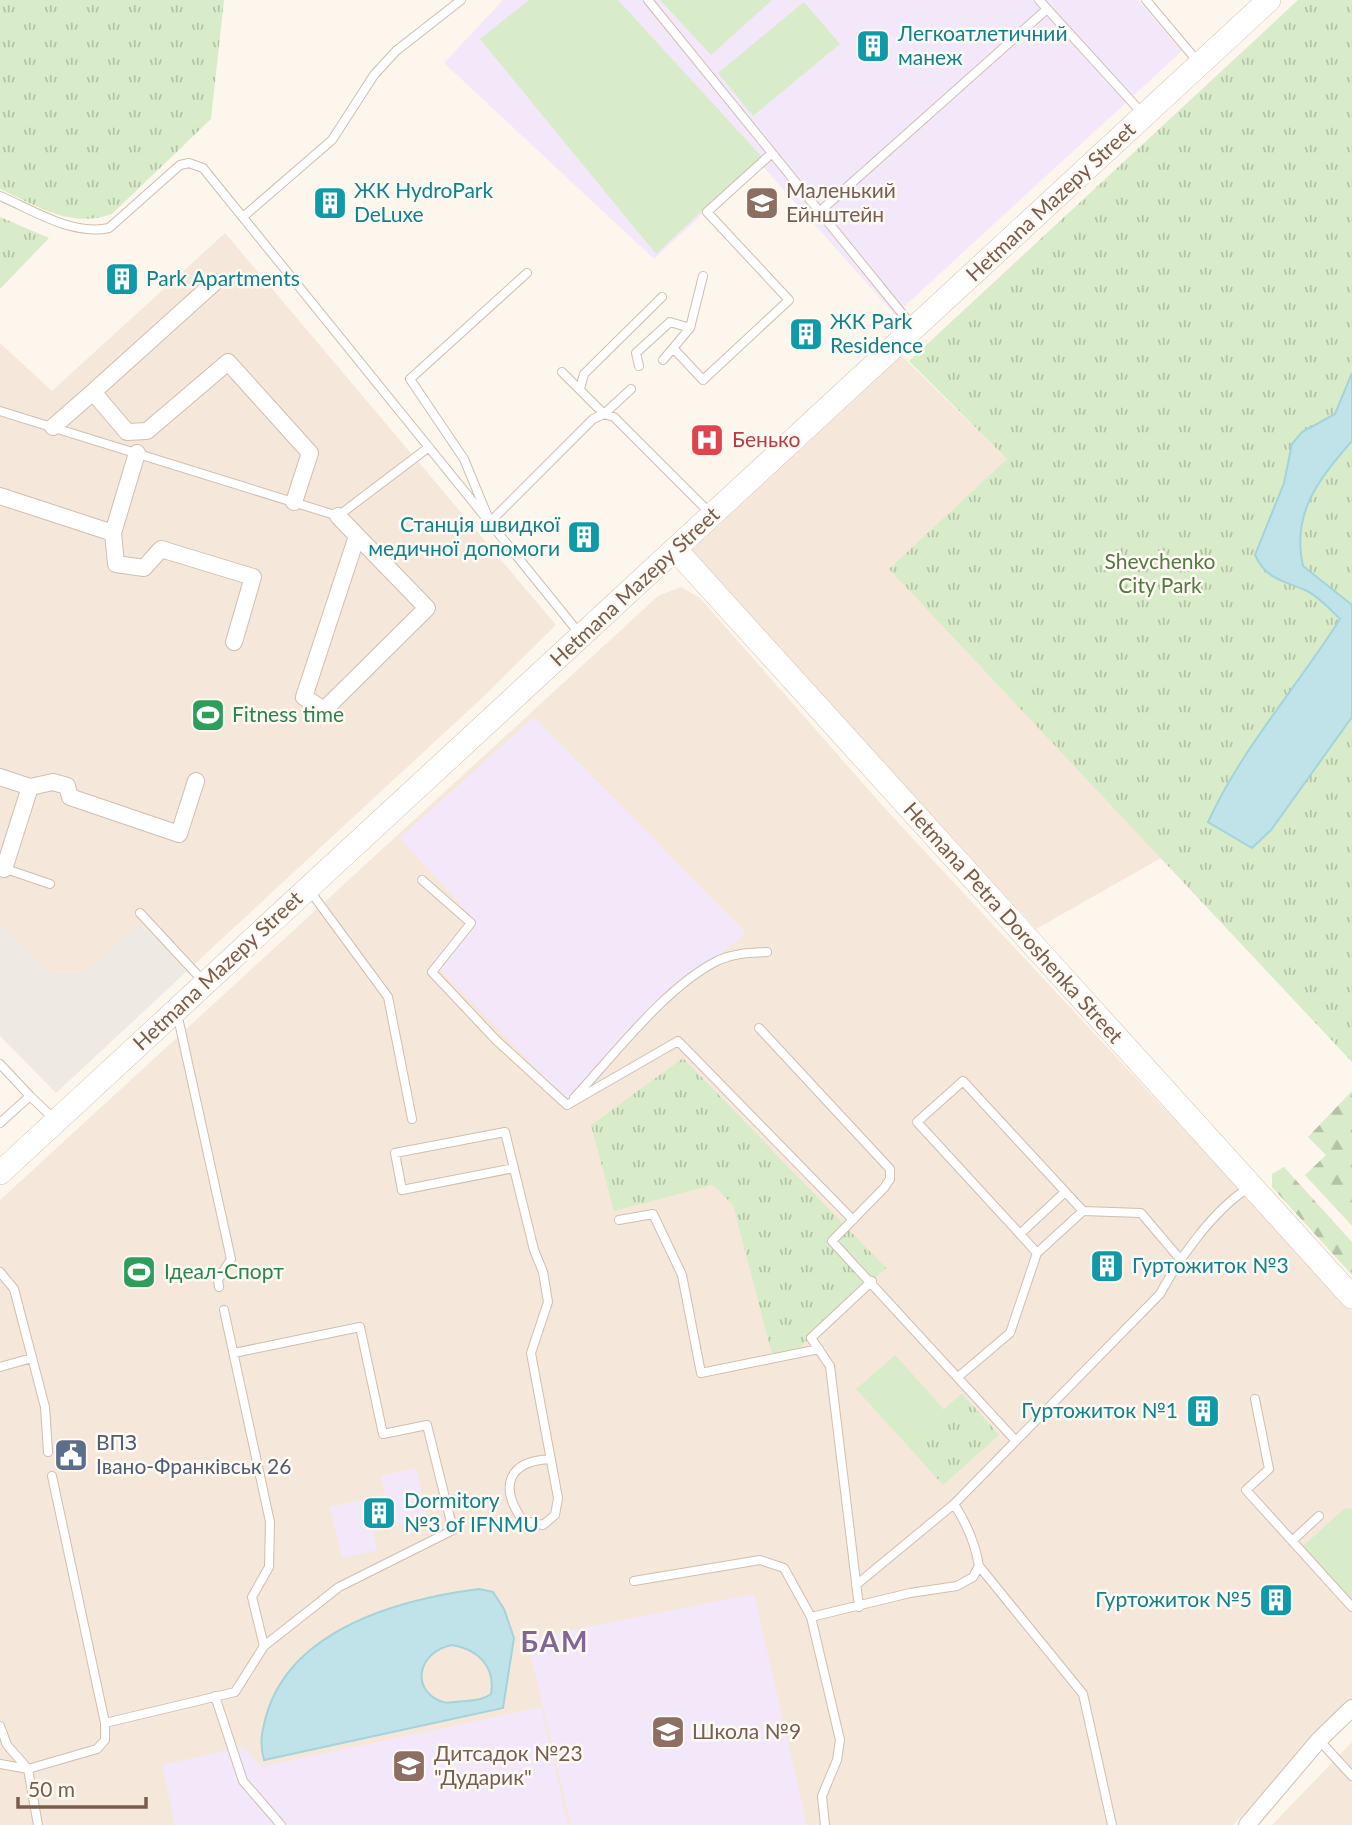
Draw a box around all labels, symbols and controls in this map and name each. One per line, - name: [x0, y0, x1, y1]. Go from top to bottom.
- place label: Легкоатлетичний манеж: [897, 20, 1068, 69]
- building icon: Легкоатлетичний манеж: [854, 27, 892, 65]
- street label: Hetmana Mazepy Street: [960, 116, 1140, 286]
- place label: ЖК HydroPark DeLuxe: [354, 177, 493, 226]
- place label: Маленький Ейнштейн: [786, 177, 896, 226]
- building icon: ЖК HydroPark DeLuxe: [311, 184, 349, 222]
- school or university icon: Маленький Ейнштейн: [743, 184, 781, 222]
- building icon: Park Apartments: [103, 260, 141, 298]
- place label: Park Apartments: [146, 265, 300, 290]
- place label: ЖК Park Residence: [830, 308, 923, 357]
- building icon: ЖК Park Residence: [787, 315, 825, 353]
- hospital icon: Бенько: [688, 421, 726, 459]
- place label: Бенько: [732, 426, 800, 451]
- street label: Hetmana Mazepy Street: [544, 501, 724, 671]
- place label: Станція швидкої медичної допомоги: [368, 511, 561, 560]
- building icon: Станція швидкої медичної допомоги: [565, 518, 603, 556]
- park label: Shevchenko City Park: [1105, 548, 1216, 597]
- sports icon: Fitness time: [189, 696, 227, 734]
- place label: Fitness time: [232, 701, 344, 726]
- street label: Hetmana Petra Doroshenka Street: [899, 796, 1129, 1048]
- street label: Hetmana Mazepy Street: [127, 885, 307, 1055]
- building icon: Гуртожиток №3: [1088, 1247, 1126, 1285]
- place label: Гуртожиток №3: [1132, 1252, 1289, 1277]
- sports icon: Ідеал-Спорт: [120, 1253, 158, 1291]
- place label: Ідеал-Спорт: [164, 1258, 284, 1283]
- building icon: Гуртожиток №1: [1184, 1392, 1222, 1430]
- place label: Гуртожиток №1: [1021, 1397, 1178, 1422]
- place label: ВПЗ Івано-Франківськ 26: [96, 1429, 291, 1478]
- public building icon: ВПЗ Івано-Франківськ 26: [52, 1436, 90, 1474]
- place label: Dormitory №3 of IFNMU: [404, 1487, 539, 1536]
- building icon: Dormitory №3 of IFNMU: [360, 1494, 398, 1532]
- building icon: Гуртожиток №5: [1257, 1581, 1295, 1619]
- place label: Гуртожиток №5: [1095, 1586, 1252, 1611]
- district label: БАМ: [520, 1624, 590, 1658]
- school or university icon: Школа №9: [649, 1713, 687, 1751]
- place label: Школа №9: [692, 1718, 801, 1743]
- place label: Дитсадок №23 "Дударик": [434, 1740, 583, 1789]
- school or university icon: Дитсадок №23 "Дударик": [390, 1747, 428, 1785]
- scale bar: [18, 1766, 145, 1810]
- text: 50 m: [28, 1776, 75, 1801]

